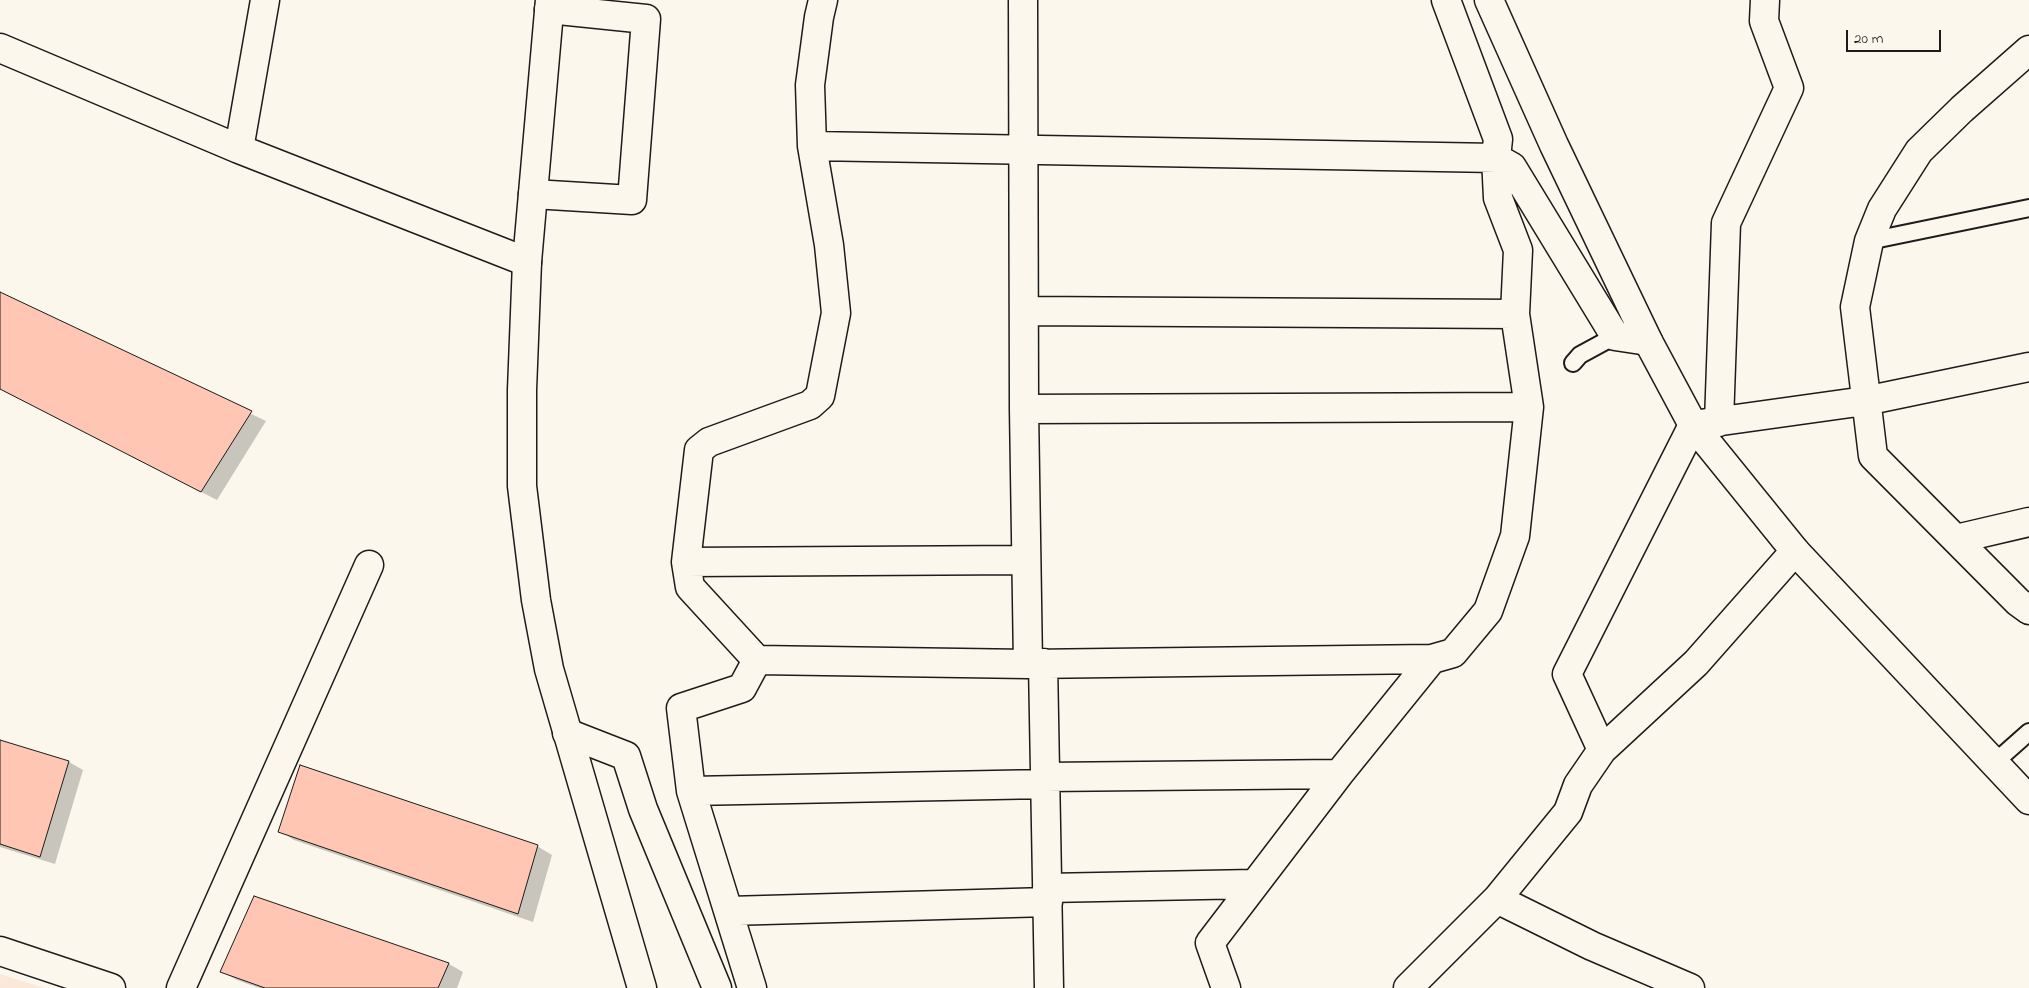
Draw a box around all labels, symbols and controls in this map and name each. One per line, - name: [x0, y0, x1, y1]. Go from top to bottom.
- scale bar: [1849, 20, 1944, 52]
- text: 20 m: [1854, 28, 1883, 50]

